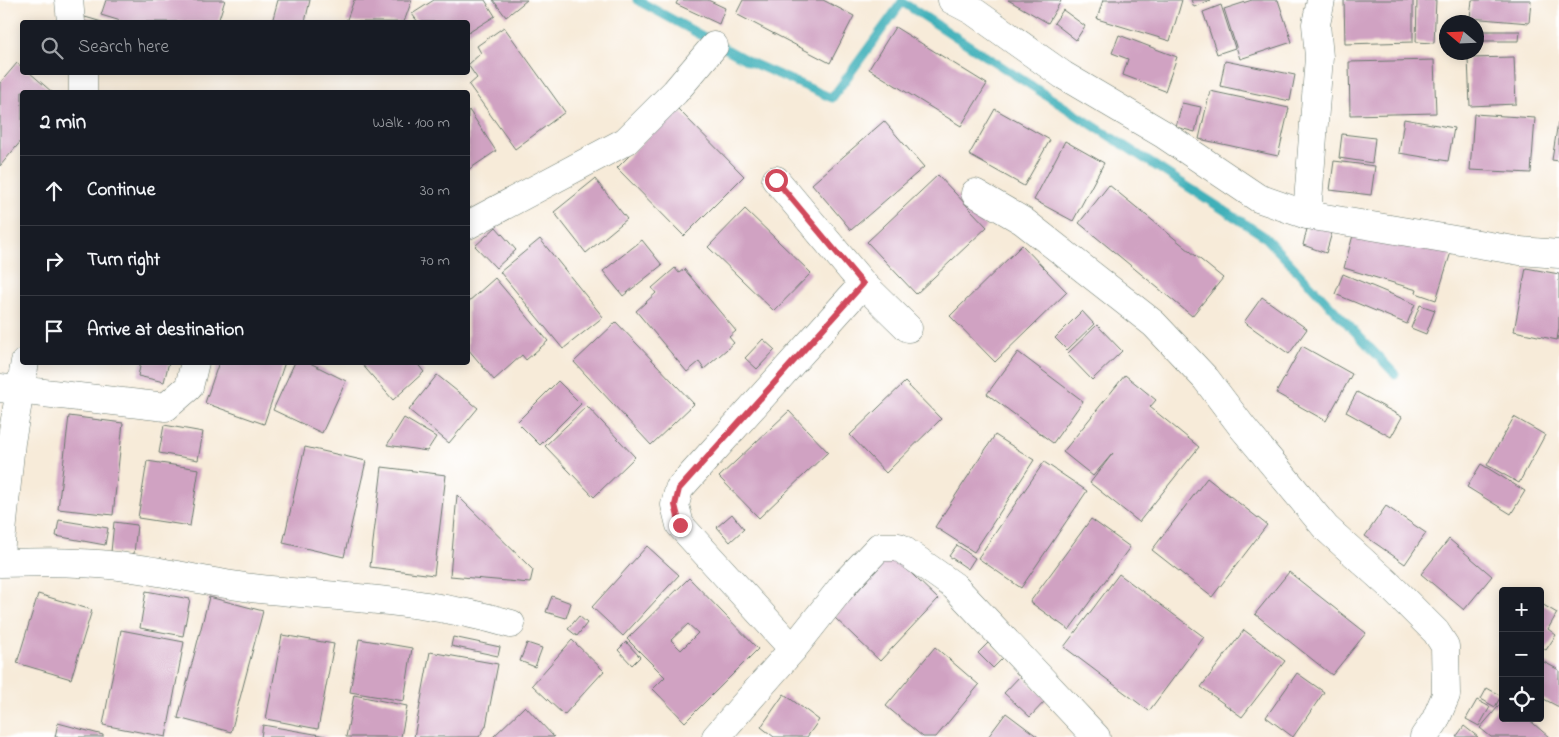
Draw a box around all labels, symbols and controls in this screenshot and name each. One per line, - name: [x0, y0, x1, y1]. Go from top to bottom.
- north arrow: [1439, 15, 1484, 60]
- search box: [20, 20, 470, 75]
- icon: search: [38, 34, 66, 62]
- text: Search here: [78, 34, 169, 61]
- text: 2 min: [40, 108, 86, 138]
- text: Walk · 100 m: [373, 111, 450, 135]
- route start: [765, 169, 788, 192]
- icon: ahead: [40, 177, 68, 205]
- text: Continue: [87, 177, 155, 204]
- text: 30 m: [420, 179, 450, 203]
- icon: right: [40, 247, 68, 275]
- text: Turn right: [87, 247, 160, 274]
- text: 70 m: [420, 249, 450, 273]
- icon: arrive: [40, 317, 68, 345]
- text: Arrive at destination: [87, 317, 244, 344]
- route end: [669, 514, 692, 537]
- map controls: [1499, 587, 1544, 722]
- button: +: [1499, 587, 1544, 632]
- button: −: [1499, 632, 1544, 677]
- button: locate: [1499, 677, 1544, 722]

